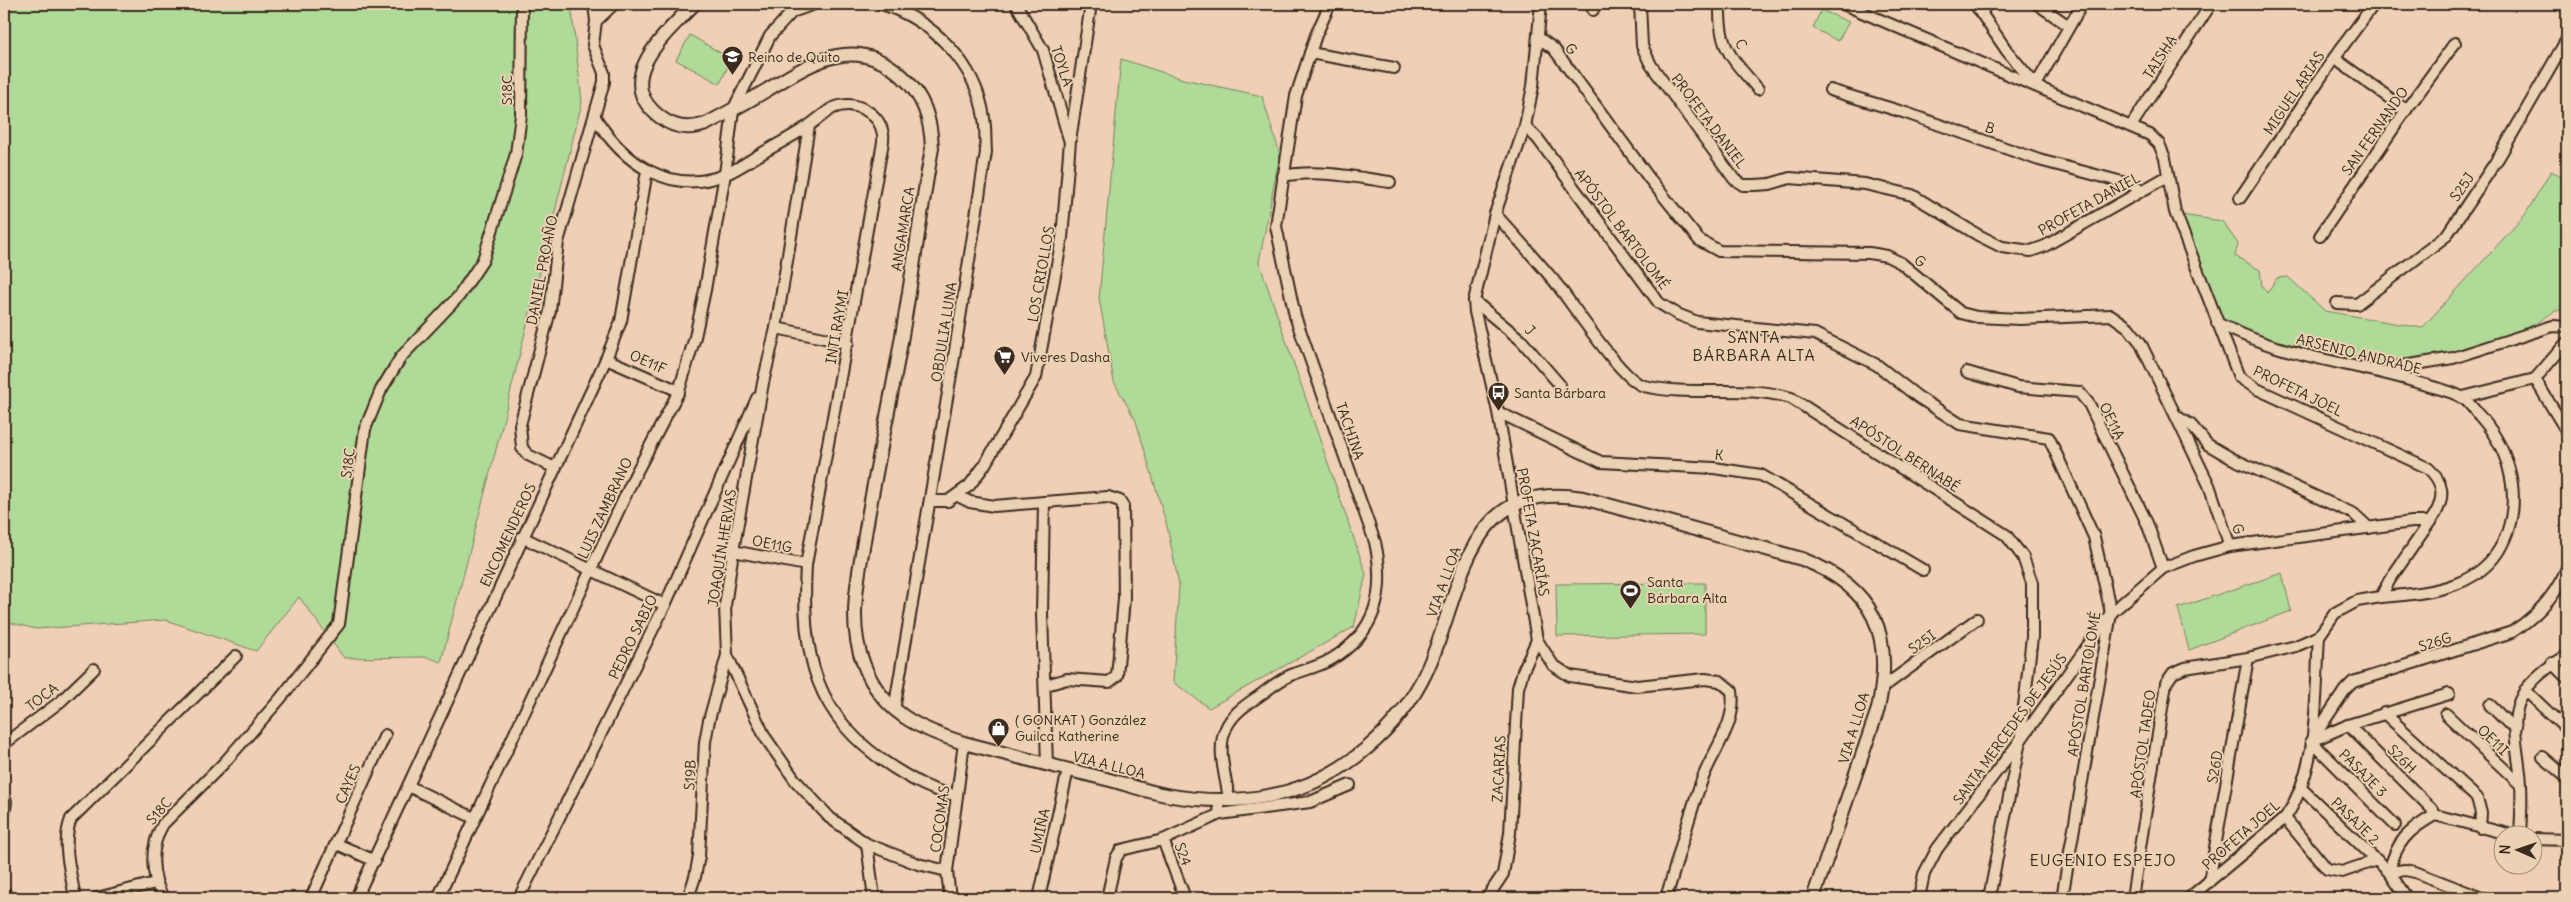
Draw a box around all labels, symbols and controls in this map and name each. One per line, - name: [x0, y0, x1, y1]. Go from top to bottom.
- street label: TAISHA: [2139, 32, 2181, 82]
- street label: C: [1731, 36, 1751, 52]
- street label: G: [1561, 39, 1581, 59]
- street label: TOYLA: [1047, 43, 1077, 89]
- school or university icon: Reino de Quito: [720, 45, 744, 76]
- place label: Reino de Quito: [748, 48, 840, 66]
- street label: MIGUEL ARIAS: [2259, 48, 2329, 138]
- street label: PROFETA DANIEL: [1668, 70, 1751, 172]
- street label: S18C: [498, 75, 516, 105]
- street label: SAN FERNANDO: [2338, 83, 2412, 179]
- street label: B: [1983, 118, 1997, 138]
- street label: APÓSTOL BARTOLOMÉ: [1571, 165, 1673, 293]
- street label: PROFETA DANIEL: [2035, 168, 2143, 239]
- street label: S25J: [2446, 169, 2478, 205]
- street label: ANGAMARCA: [887, 186, 919, 272]
- street label: DANIEL PROAÑO: [523, 213, 561, 326]
- street label: LOS CRIOLLOS: [1024, 224, 1058, 323]
- street label: G: [1910, 251, 1930, 271]
- street label: OBDULIA LUNA: [927, 281, 961, 383]
- street label: INTI RAYMI: [822, 288, 852, 366]
- street label: J: [1521, 321, 1539, 339]
- district label: SANTA BÁRBARA ALTA: [1692, 327, 1816, 365]
- street label: ARSENIO ANDRADE: [2295, 330, 2423, 378]
- supermarket icon: Víveres Dasha: [993, 345, 1017, 376]
- street label: OE11F: [627, 346, 669, 378]
- place label: Víveres Dasha: [1021, 348, 1110, 366]
- street label: PROFETA JOEL: [2250, 362, 2346, 421]
- bus stop icon: Santa Bárbara: [1486, 381, 1510, 412]
- place label: Santa Bárbara: [1514, 384, 1606, 402]
- street label: OE11A: [2095, 399, 2129, 443]
- street label: TACHINA: [1332, 400, 1368, 462]
- street label: APÓSTOL BERNABÉ: [1847, 412, 1963, 496]
- street label: K: [1714, 446, 1725, 464]
- street label: S18C: [337, 447, 359, 479]
- street label: LUIS ZAMBRANO: [574, 454, 636, 562]
- street label: PROFETA ZACARÍAS: [1513, 466, 1553, 598]
- street label: ENCOMENDEROS: [476, 480, 540, 590]
- street label: JOAQUÍN HERVAS: [704, 488, 740, 608]
- street label: G: [2228, 521, 2248, 537]
- street label: OE11G: [751, 531, 793, 557]
- street label: VIA A LLOA: [1423, 544, 1465, 620]
- place label: Santa Bárbara Alta: [1647, 573, 1727, 607]
- sports icon: Santa Bárbara Alta: [1619, 578, 1643, 609]
- street label: PEDRO SABIO: [605, 592, 661, 682]
- street label: APÓSTOL BARTOLOMÉ: [2064, 610, 2104, 758]
- street label: S25I: [1905, 626, 1939, 658]
- street label: S26G: [2416, 628, 2454, 656]
- street label: SANTA MERCEDES DE JESÚS: [1949, 650, 2071, 808]
- street label: TOCA: [22, 679, 62, 715]
- street label: APÓSTOL TADEO: [2126, 689, 2160, 799]
- street label: VIA A LLOA: [1835, 690, 1873, 766]
- place label: ( GONKAT ) González Guilca Katherine: [1015, 711, 1147, 745]
- shop icon: ( GONKAT ) González Guilca Katherine: [987, 716, 1011, 747]
- street label: OE11I: [2474, 721, 2512, 759]
- street label: ZACARIAS: [1488, 735, 1510, 803]
- street label: S26H: [2384, 741, 2420, 777]
- street label: PASAJE 3: [2335, 745, 2391, 801]
- street label: VIA A LLOA: [1071, 747, 1147, 783]
- street label: S26D: [2203, 749, 2227, 785]
- street label: S19B: [680, 759, 700, 791]
- street label: CAYES: [331, 761, 365, 807]
- street label: COCOMAS: [926, 784, 954, 854]
- street label: S18C: [142, 794, 176, 828]
- street label: PASAJE 2: [2327, 794, 2383, 849]
- street label: PROFETA JOEL: [2198, 796, 2284, 874]
- street label: UMIÑA: [1026, 807, 1054, 855]
- north arrow: [2494, 824, 2544, 874]
- street label: S24: [1170, 840, 1196, 868]
- text: N: [2496, 844, 2514, 855]
- district label: EUGENIO ESPEJO: [2029, 850, 2177, 870]

